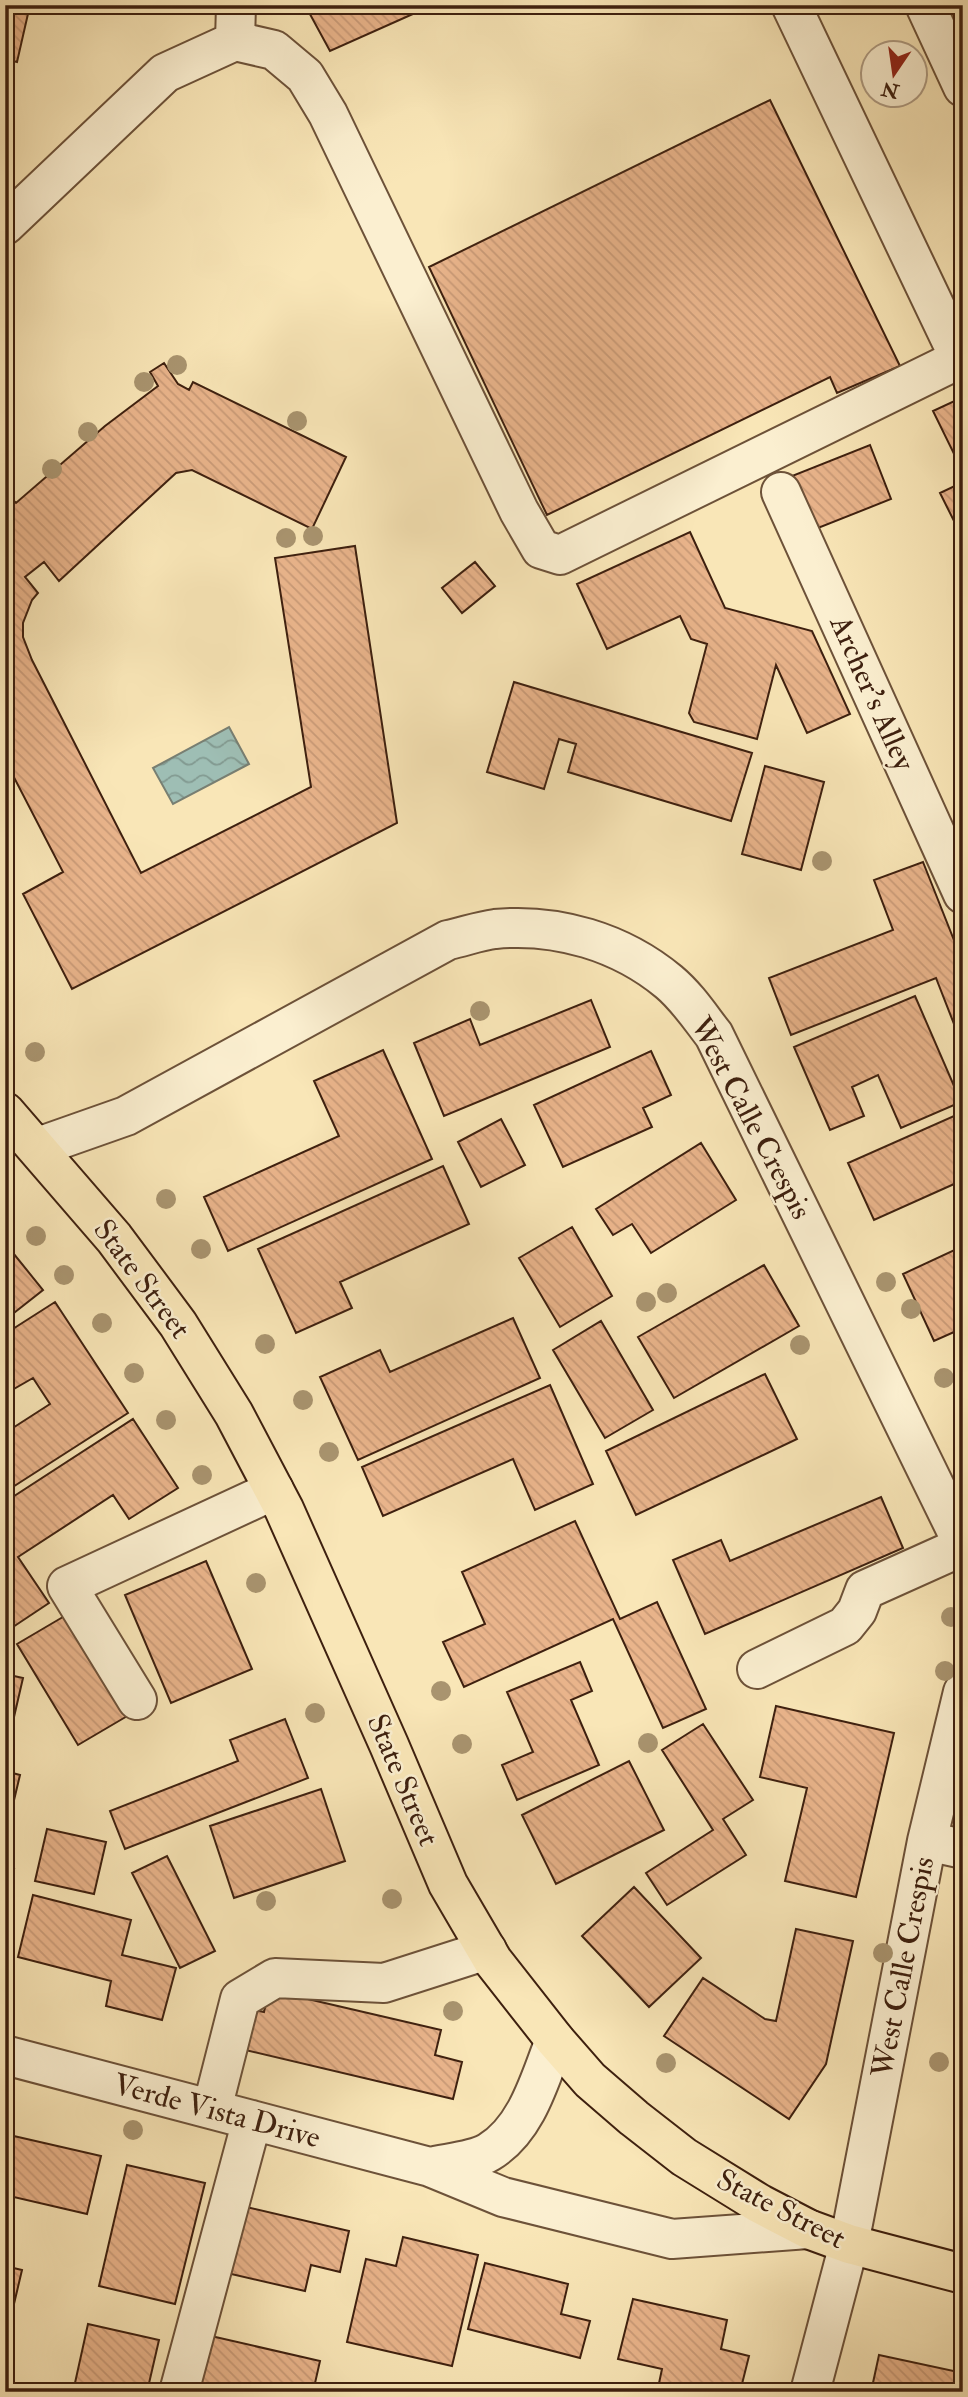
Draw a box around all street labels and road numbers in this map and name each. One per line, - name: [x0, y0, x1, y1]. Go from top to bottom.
- street label: Archer's Alley: [821, 609, 923, 777]
- street label: West Calle Crespis: [682, 1010, 820, 1226]
- street label: State Street: [85, 1212, 199, 1346]
- street label: State Street: [359, 1709, 447, 1852]
- street label: West Calle Crespis: [863, 1854, 943, 2081]
- street label: Verde Vista Drive: [110, 2066, 324, 2156]
- street label: State Street: [710, 2161, 852, 2257]

